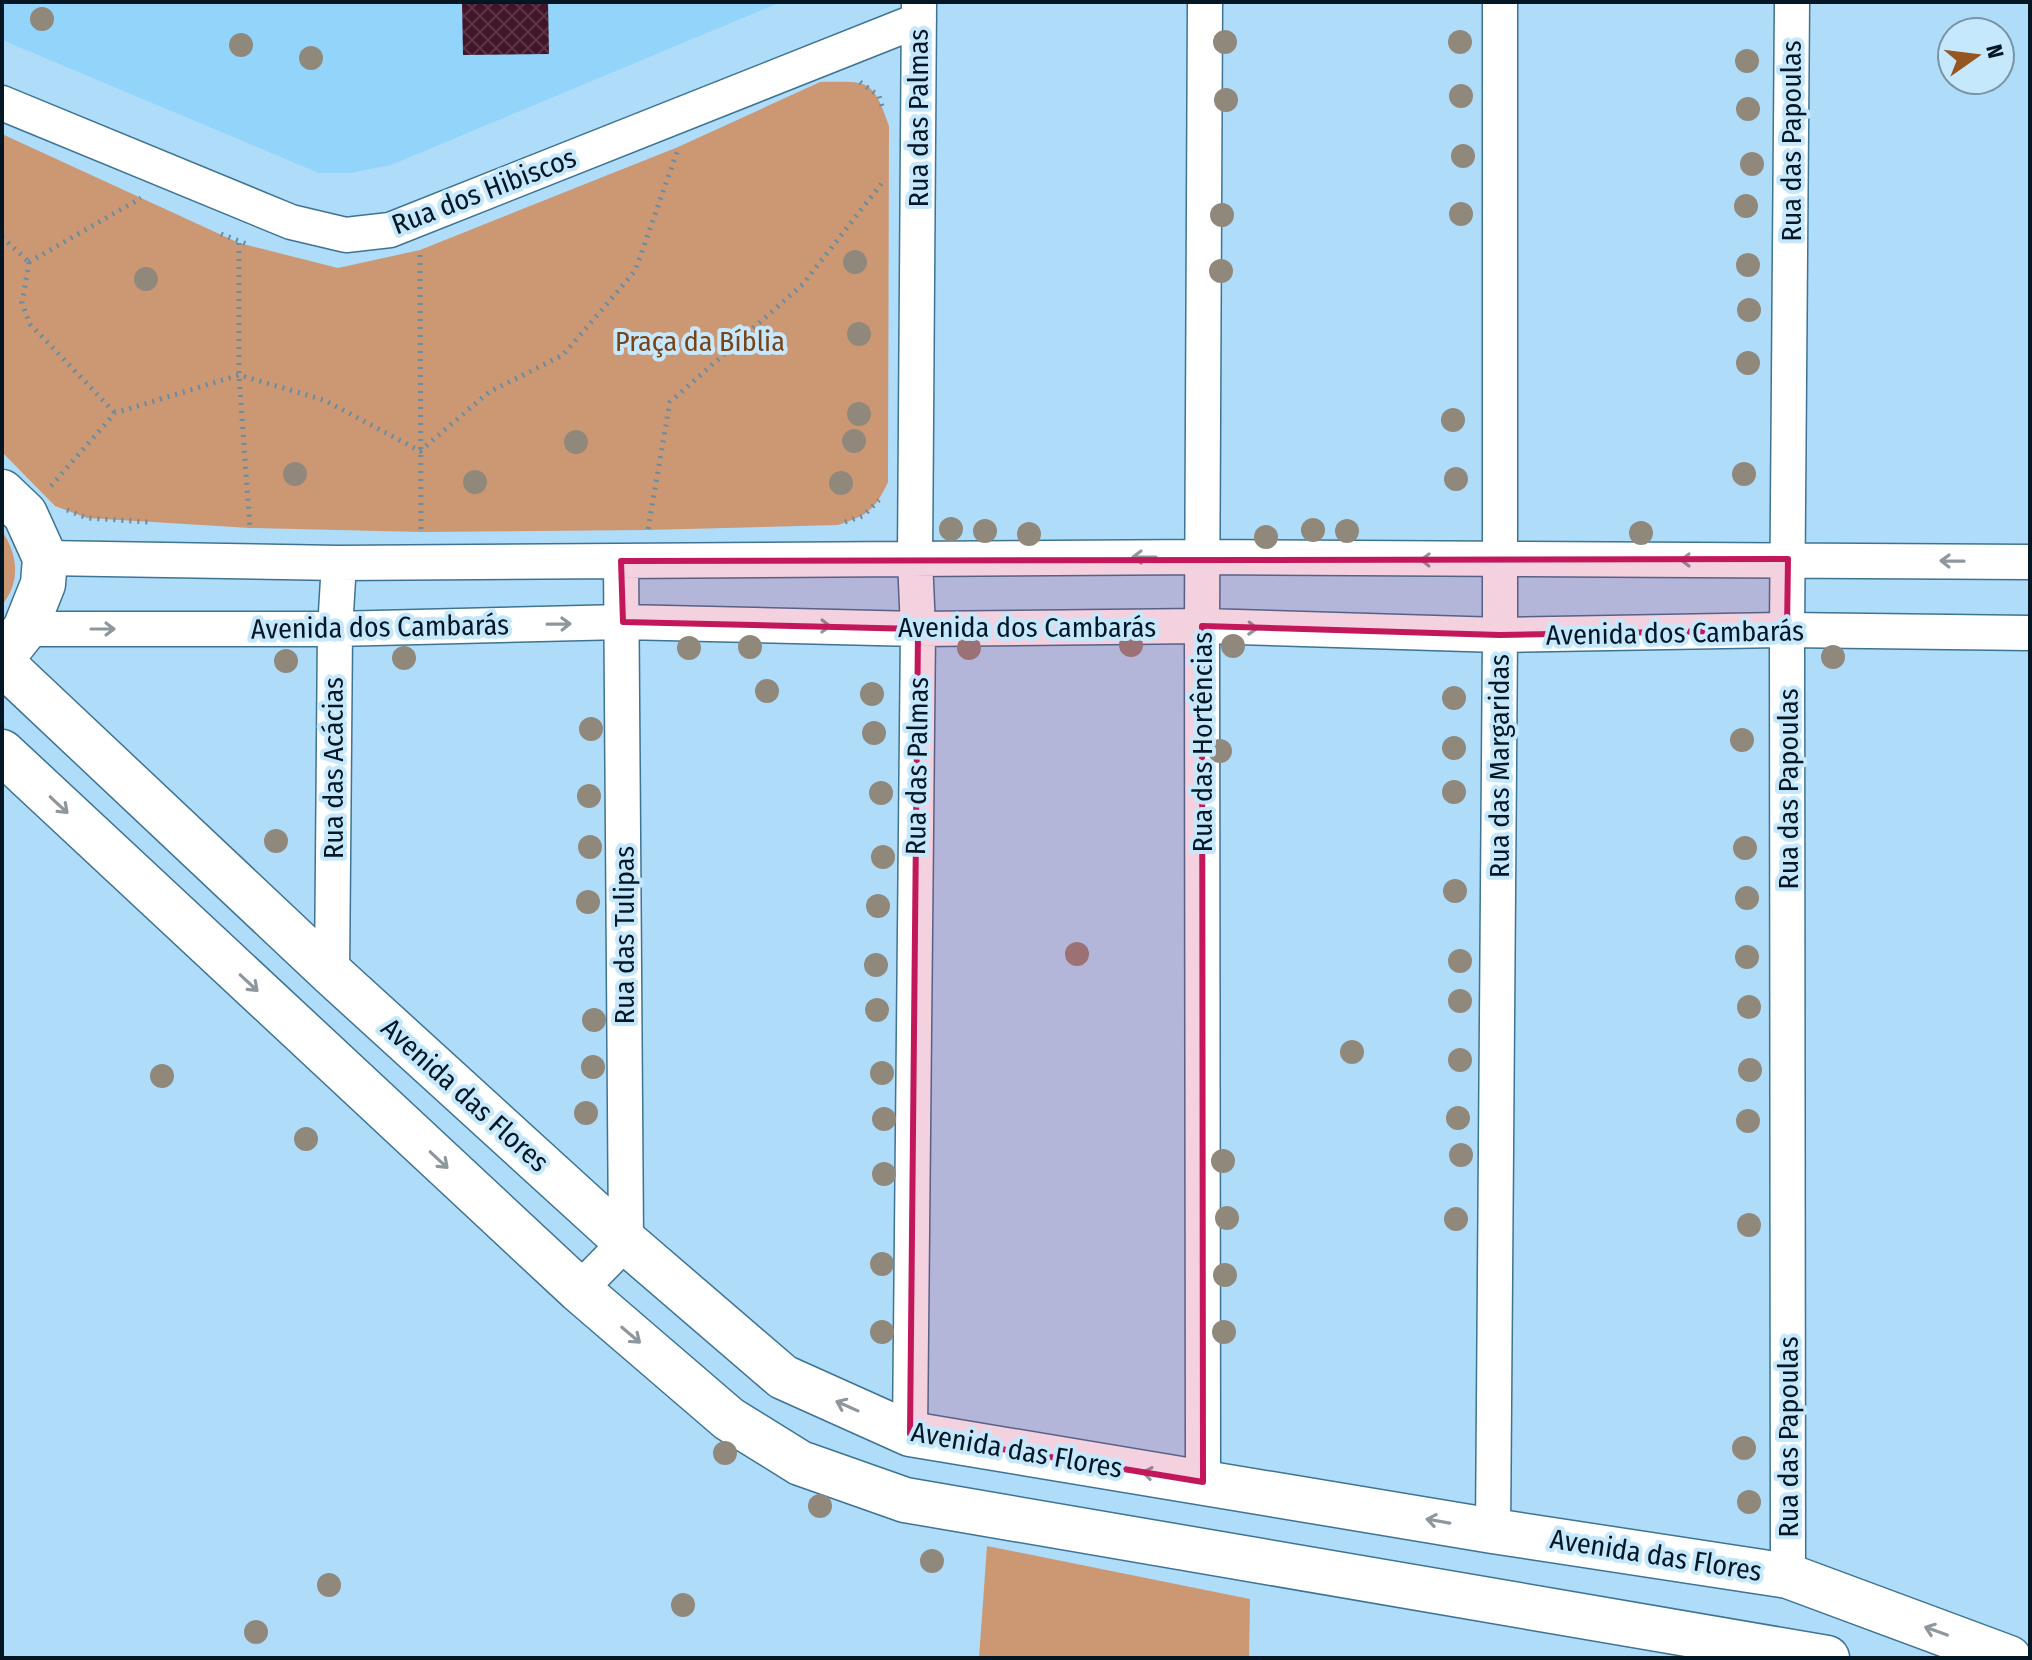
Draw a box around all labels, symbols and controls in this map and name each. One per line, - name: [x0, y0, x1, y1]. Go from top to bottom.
- north arrow: [1936, 16, 2016, 96]
- street label: Rua das Palmas: [902, 29, 935, 207]
- street label: Rua das Papoulas: [1775, 40, 1808, 242]
- text: N: [1980, 42, 2010, 61]
- street label: Rua dos Hibiscos: [387, 141, 581, 241]
- park label: Praça da Bíblia: [615, 325, 785, 358]
- one-way arrow: [1131, 549, 1158, 565]
- one-way arrow: [1419, 552, 1446, 567]
- one-way arrow: [1679, 552, 1706, 568]
- one-way arrow: [1939, 553, 1966, 569]
- street label: Avenida dos Cambarás: [251, 608, 509, 646]
- street label: Avenida dos Cambarás: [898, 611, 1156, 644]
- street label: Avenida dos Cambarás: [1546, 614, 1804, 652]
- one-way arrow: [545, 616, 572, 631]
- one-way arrow: [805, 619, 832, 634]
- one-way arrow: [1232, 620, 1259, 635]
- one-way arrow: [89, 621, 116, 637]
- street label: Rua das Hortências: [1186, 632, 1219, 852]
- street label: Rua das Margaridas: [1483, 654, 1516, 878]
- street label: Rua das Acácias: [317, 677, 350, 859]
- street label: Rua das Palmas: [899, 677, 935, 855]
- street label: Rua das Papoulas: [1772, 688, 1805, 890]
- one-way arrow: [49, 796, 69, 815]
- street label: Rua das Tulipas: [608, 846, 641, 1024]
- one-way arrow: [239, 973, 259, 992]
- street label: Avenida das Flores: [375, 1011, 555, 1179]
- one-way arrow: [429, 1151, 449, 1169]
- one-way arrow: [621, 1326, 641, 1344]
- street label: Rua das Papoulas: [1772, 1336, 1805, 1538]
- one-way arrow: [836, 1398, 860, 1413]
- street label: Avenida das Flores: [909, 1415, 1125, 1485]
- one-way arrow: [1142, 1466, 1167, 1481]
- one-way arrow: [1426, 1513, 1451, 1528]
- street label: Avenida das Flores: [1548, 1522, 1764, 1588]
- one-way arrow: [1924, 1623, 1949, 1637]

